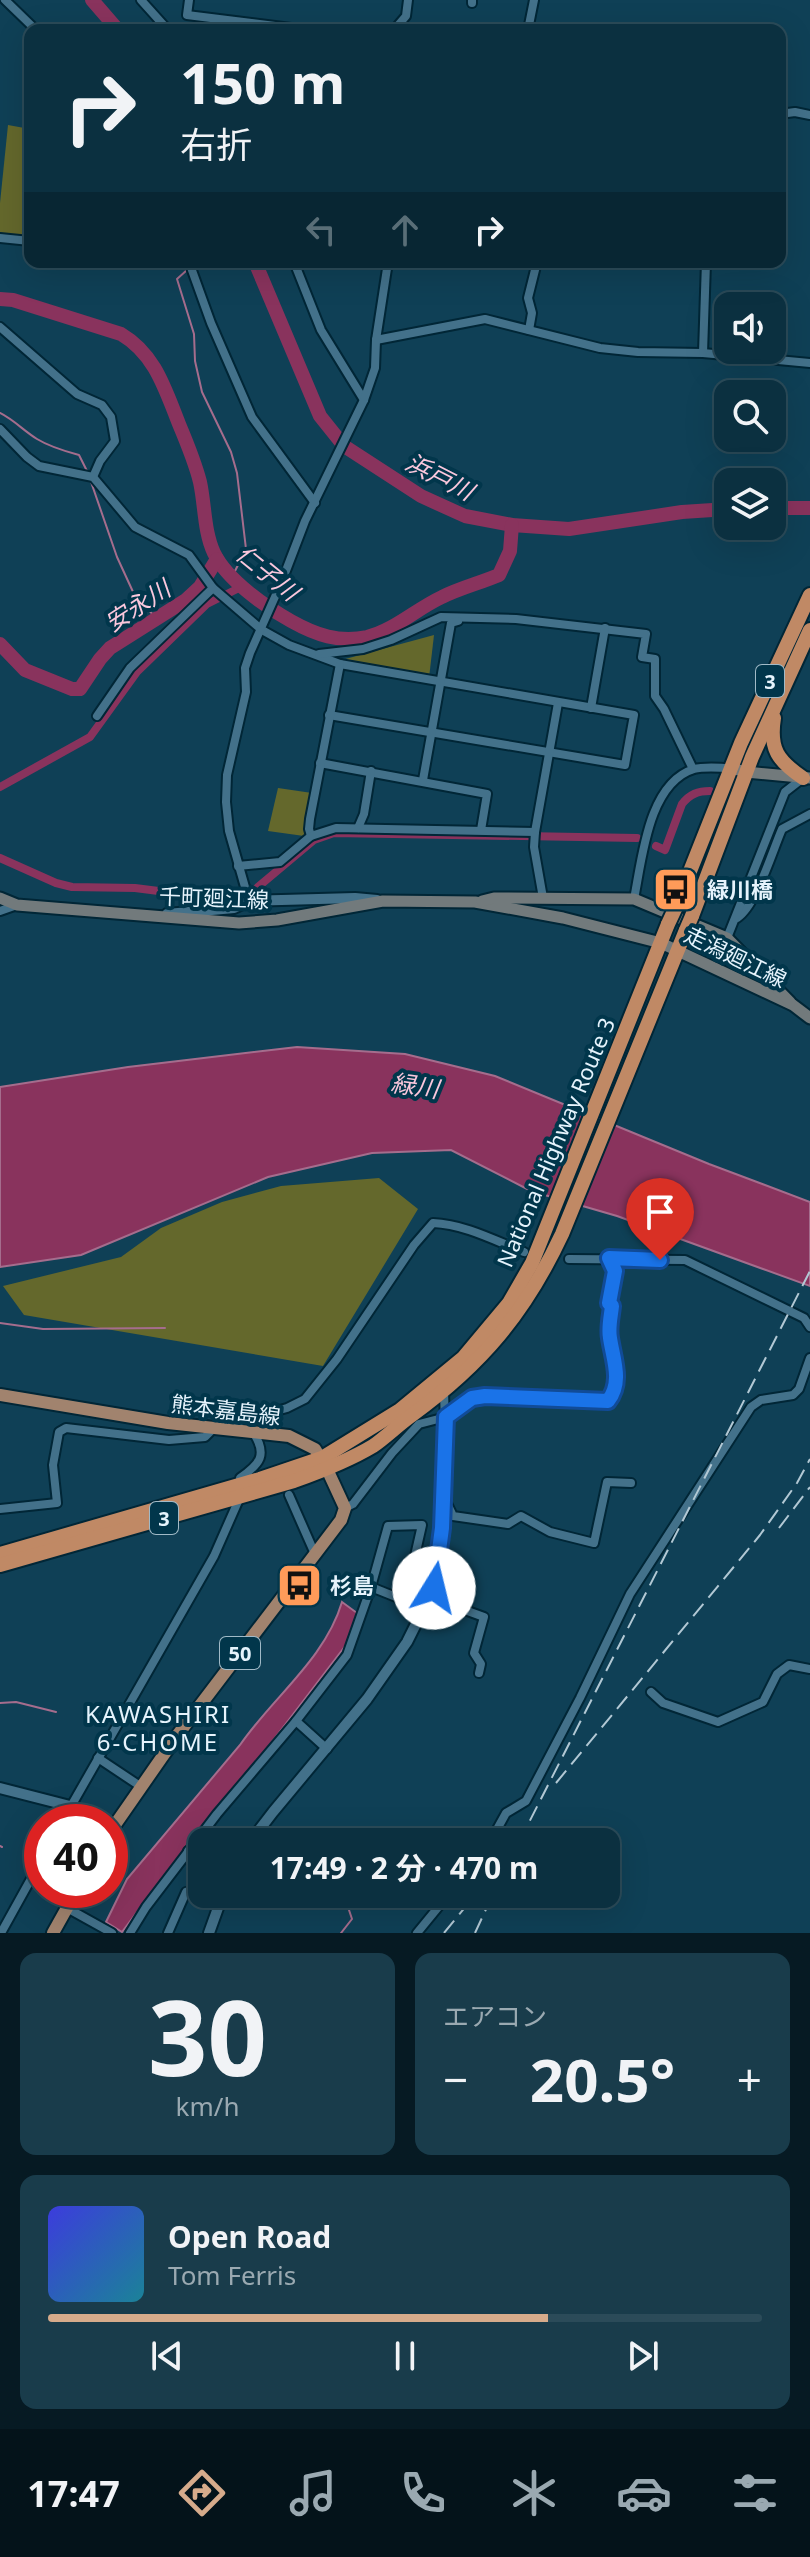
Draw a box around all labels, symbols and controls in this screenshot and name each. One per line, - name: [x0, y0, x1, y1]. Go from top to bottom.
- text: 150 m: [180, 44, 345, 120]
- icon: right: [48, 56, 152, 160]
- text: 右折: [180, 120, 252, 169]
- icon: left: [299, 208, 343, 252]
- icon: ahead: [383, 208, 427, 252]
- icon: right: [467, 208, 511, 252]
- map controls: [714, 292, 786, 540]
- button: sound: [714, 292, 786, 364]
- button: search: [714, 380, 786, 452]
- water label: 浜戸川: [400, 445, 482, 508]
- button: layers: [714, 468, 786, 540]
- water label: 仁子川: [230, 537, 309, 609]
- water label: 安永川: [98, 570, 179, 638]
- road number: 3: [756, 665, 784, 697]
- bus stop icon: 緑川橋: [652, 865, 700, 913]
- place label: 緑川橋: [707, 874, 773, 904]
- street label: 千町廻江線: [159, 880, 269, 914]
- street label: 走潟廻江線: [680, 918, 792, 994]
- street label: National Highway Route 3: [489, 1013, 621, 1271]
- water label: 緑川: [389, 1065, 444, 1105]
- pin: [626, 1178, 694, 1260]
- icon: arrive: [638, 1190, 682, 1234]
- street label: 熊本嘉島線: [170, 1387, 282, 1431]
- road number: 3: [150, 1502, 178, 1534]
- position arrow: [392, 1546, 476, 1630]
- bus stop icon: 杉島: [275, 1561, 323, 1609]
- place label: 杉島: [330, 1570, 374, 1600]
- road number: 50: [220, 1637, 260, 1669]
- district label: KAWASHIRI 6-CHOME: [85, 1697, 231, 1758]
- speed limit sign: 40: [24, 1804, 128, 1908]
- text: 17:49 · 2 分 · 470 m: [270, 1847, 538, 1888]
- text: 30: [148, 1965, 267, 2106]
- text: エアコン: [443, 1998, 547, 2034]
- text: 20.5°: [530, 2038, 675, 2120]
- text: −: [443, 2049, 468, 2109]
- text: +: [737, 2049, 762, 2109]
- text: km/h: [176, 2088, 239, 2124]
- text: Open Road: [168, 2216, 331, 2257]
- text: Tom Ferris: [168, 2257, 296, 2293]
- icon: previous: [145, 2334, 189, 2378]
- icon: pause: [383, 2334, 427, 2378]
- icon: next: [621, 2334, 665, 2378]
- icon: directions: [174, 2465, 230, 2521]
- icon: music: [285, 2465, 341, 2521]
- icon: phone: [395, 2465, 451, 2521]
- icon: climate: [506, 2465, 562, 2521]
- icon: car: [616, 2465, 672, 2521]
- icon: filters: [727, 2465, 783, 2521]
- text: 17:47: [27, 2469, 120, 2518]

